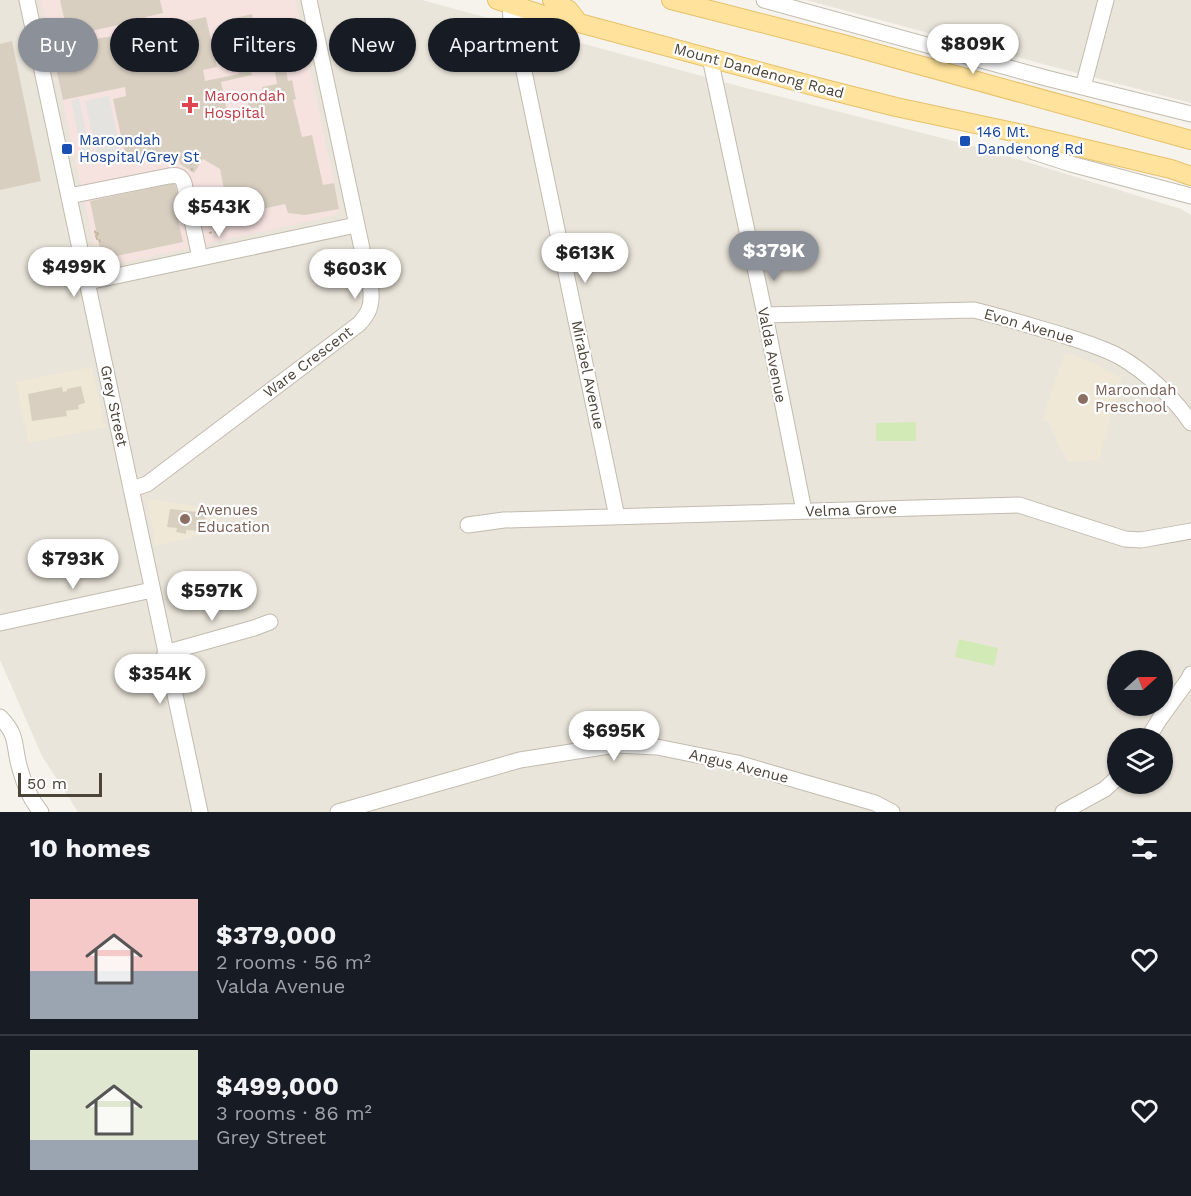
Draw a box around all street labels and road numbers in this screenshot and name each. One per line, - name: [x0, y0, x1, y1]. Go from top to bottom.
- street label: Mount Dandenong Road: [672, 40, 846, 102]
- street label: Evon Avenue: [982, 305, 1076, 347]
- street label: Valda Avenue: [754, 306, 790, 404]
- street label: Mirabel Avenue: [568, 319, 608, 431]
- street label: Ware Crescent: [260, 322, 357, 401]
- street label: Grey Street: [97, 364, 132, 449]
- street label: Velma Grove: [805, 499, 897, 521]
- street label: Angus Avenue: [687, 745, 791, 787]

